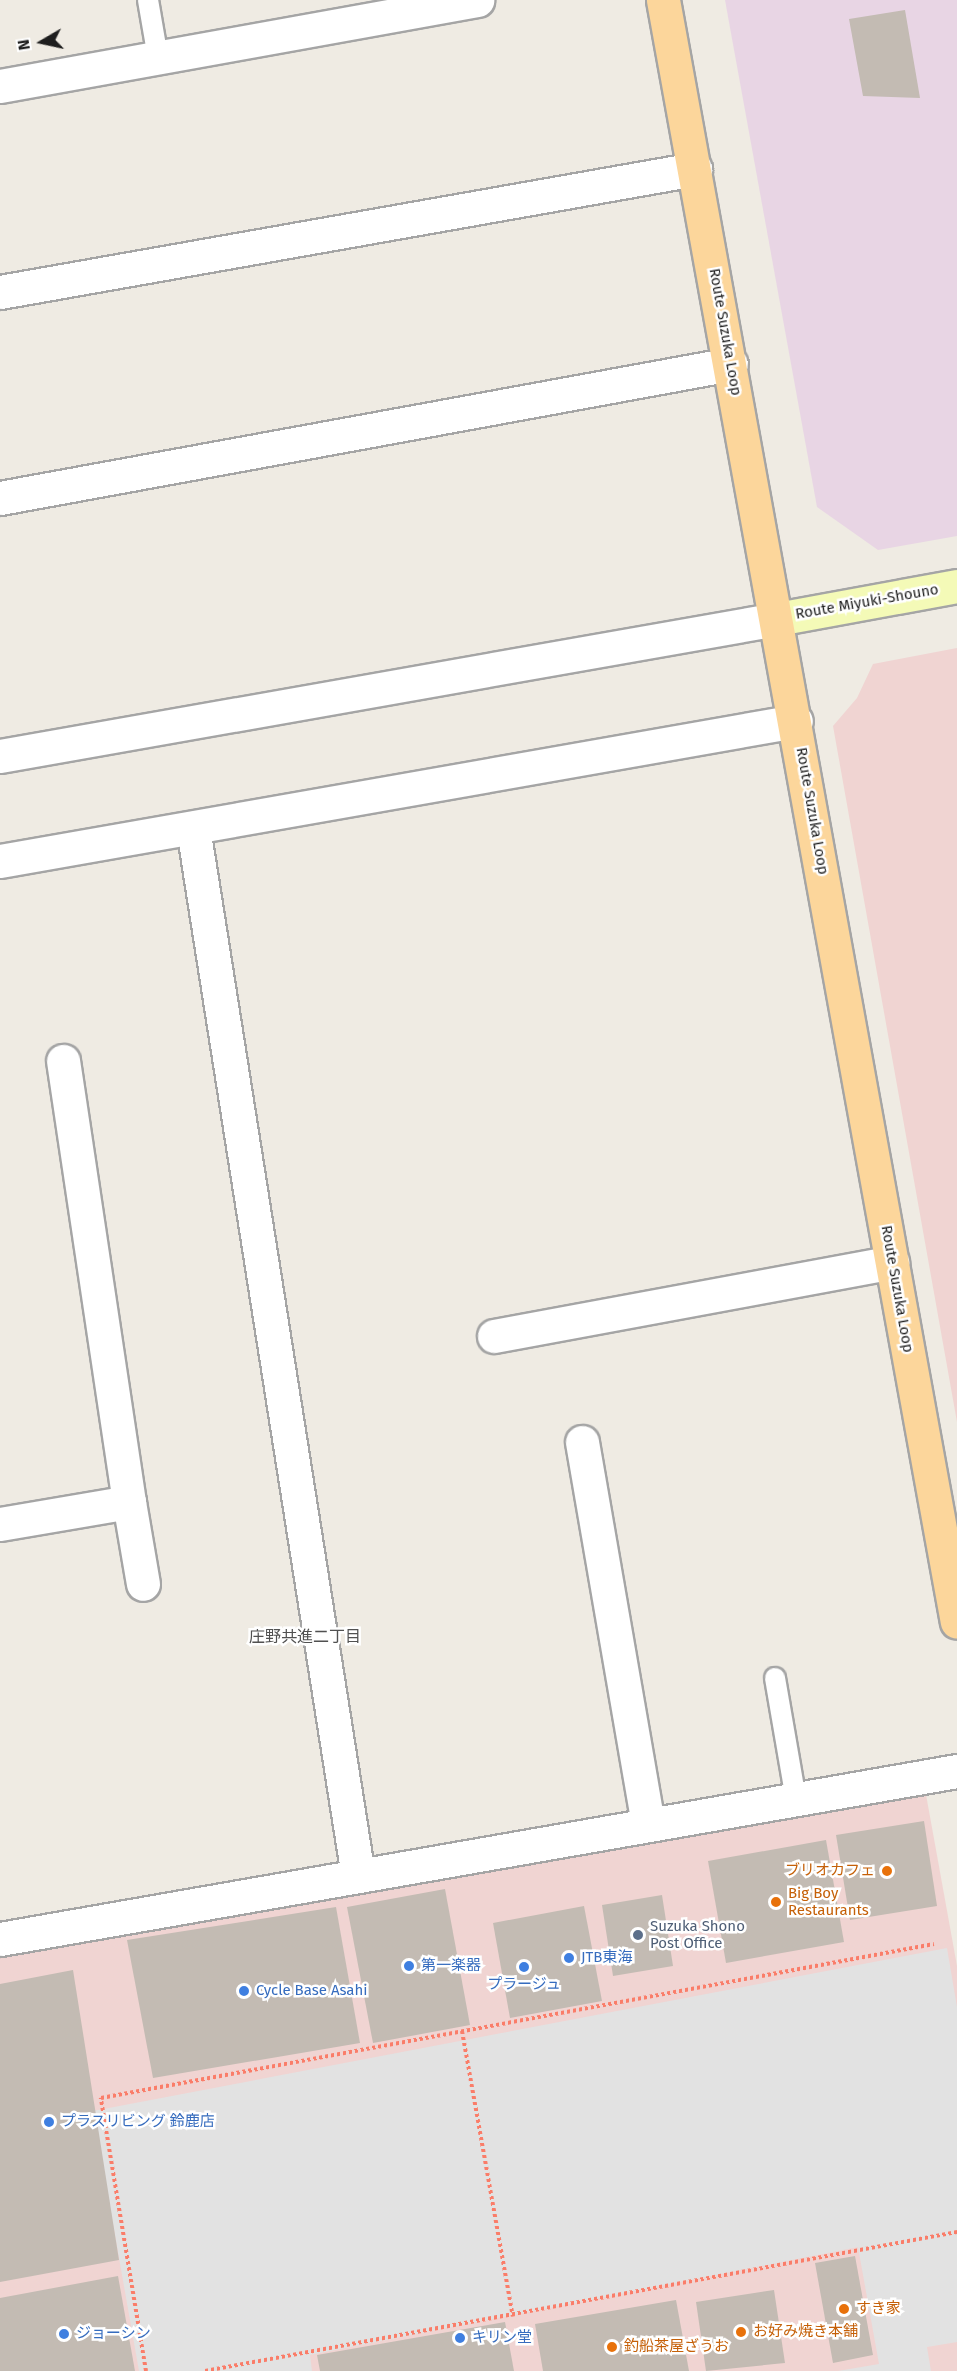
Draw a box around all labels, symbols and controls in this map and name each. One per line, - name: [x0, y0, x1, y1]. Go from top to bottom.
- north arrow: [12, 12, 72, 72]
- text: N: [14, 38, 34, 52]
- street label: Route Suzuka Loop: [705, 267, 745, 397]
- street label: Route Miyuki-Shouno: [794, 581, 940, 623]
- street label: Route Suzuka Loop: [792, 746, 832, 876]
- street label: Route Suzuka Loop: [877, 1224, 917, 1354]
- district label: 庄野共進二丁目: [249, 1627, 361, 1647]
- place label: ブリオカフェ: [785, 1862, 875, 1880]
- marker: ブリオカフェ: [880, 1864, 894, 1878]
- place label: Big Boy Restaurants: [788, 1884, 869, 1919]
- marker: Big Boy Restaurants: [769, 1895, 783, 1909]
- place label: Suzuka Shono Post Office: [650, 1917, 745, 1952]
- marker: Suzuka Shono Post Office: [631, 1928, 645, 1942]
- place label: JTB東海: [581, 1949, 632, 1967]
- marker: JTB東海: [562, 1951, 576, 1965]
- place label: 第一楽器: [421, 1957, 481, 1975]
- marker: 第一楽器: [402, 1959, 416, 1973]
- marker: プラージュ: [517, 1960, 531, 1974]
- place label: プラージュ: [487, 1976, 561, 1994]
- place label: Cycle Base Asahi: [256, 1982, 368, 2000]
- marker: Cycle Base Asahi: [237, 1984, 251, 1998]
- place label: プラスリビング 鈴鹿店: [61, 2113, 215, 2131]
- marker: プラスリビング 鈴鹿店: [42, 2115, 56, 2129]
- place label: すき家: [856, 2300, 901, 2318]
- marker: すき家: [837, 2302, 851, 2316]
- place label: お好み焼き本舗: [753, 2323, 858, 2341]
- place label: ジョーシン: [76, 2325, 151, 2343]
- marker: お好み焼き本舗: [734, 2325, 748, 2339]
- marker: ジョーシン: [57, 2327, 71, 2341]
- place label: キリン堂: [472, 2329, 532, 2347]
- marker: キリン堂: [453, 2331, 467, 2345]
- place label: 釣船茶屋ざうお: [624, 2338, 729, 2356]
- marker: 釣船茶屋ざうお: [605, 2340, 619, 2354]

